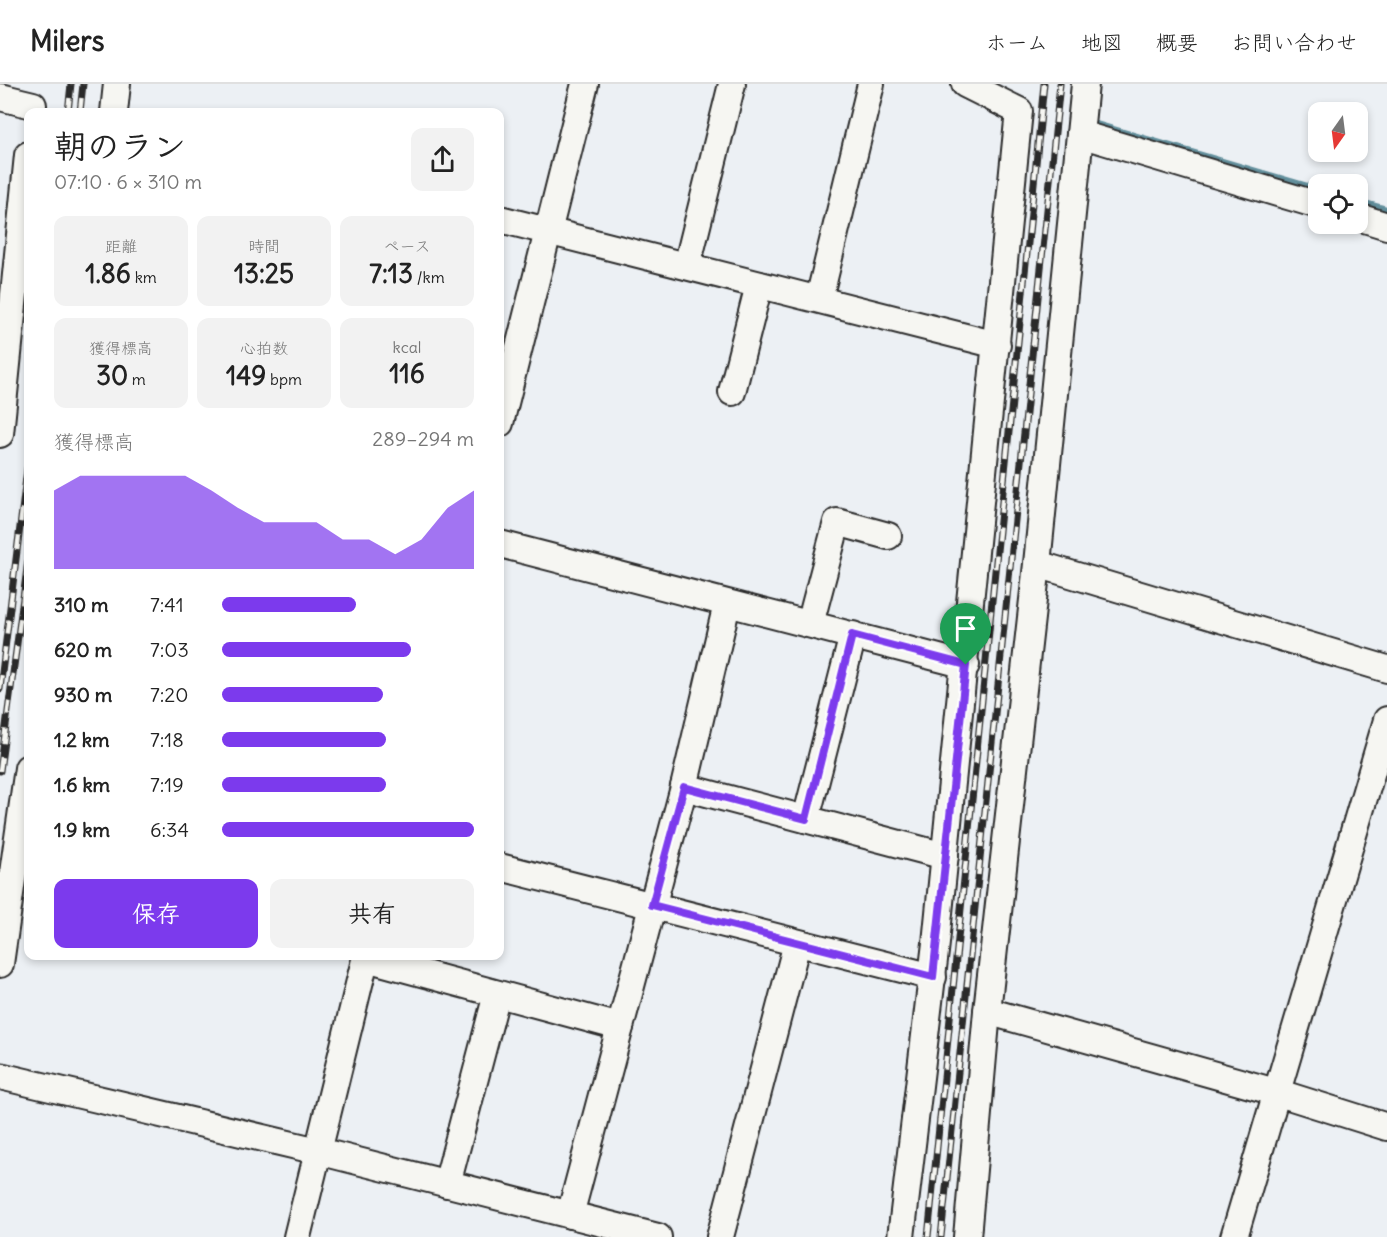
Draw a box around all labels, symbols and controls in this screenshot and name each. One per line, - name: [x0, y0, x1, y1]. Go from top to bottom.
- text: Milers: [30, 23, 104, 59]
- text: ホーム: [986, 29, 1048, 56]
- text: 地図: [1081, 29, 1123, 56]
- text: 概要: [1156, 29, 1198, 56]
- text: お問い合わせ: [1231, 29, 1357, 56]
- north arrow: [1308, 102, 1368, 162]
- map controls: [1308, 102, 1368, 234]
- text: 朝のラン: [54, 125, 186, 167]
- button: share: [411, 128, 474, 191]
- text: 07:10 · 6 × 310 m: [54, 169, 202, 194]
- button: locate: [1308, 174, 1368, 234]
- text: 距離: [105, 236, 137, 256]
- text: 時間: [248, 236, 280, 256]
- text: ペース: [383, 236, 431, 256]
- text: 1.86: [85, 257, 131, 290]
- text: 13:25: [234, 257, 294, 290]
- text: 7:13: [369, 257, 413, 290]
- text: km: [131, 267, 157, 287]
- text: /km: [413, 267, 445, 287]
- text: kcal: [393, 337, 421, 357]
- text: 獲得標高: [89, 338, 153, 358]
- text: 心拍数: [240, 338, 288, 358]
- text: 116: [389, 357, 425, 390]
- text: 30: [96, 359, 128, 392]
- text: 149: [226, 359, 266, 392]
- text: m: [128, 369, 146, 389]
- text: bpm: [266, 369, 302, 389]
- text: 289–294 m: [372, 426, 474, 451]
- text: 獲得標高: [54, 429, 134, 454]
- text: 310 m: [54, 592, 109, 617]
- text: 7:41: [150, 592, 184, 617]
- pin: [940, 603, 991, 665]
- icon: arrive: [949, 612, 982, 645]
- text: 620 m: [54, 637, 112, 662]
- text: 7:03: [150, 637, 189, 662]
- text: 930 m: [54, 682, 112, 707]
- text: 7:20: [150, 682, 188, 707]
- text: 1.2 km: [54, 727, 110, 752]
- text: 7:18: [150, 727, 184, 752]
- text: 1.6 km: [54, 772, 110, 797]
- text: 7:19: [150, 772, 184, 797]
- text: 1.9 km: [54, 817, 110, 842]
- text: 6:34: [150, 817, 189, 842]
- button: 保存: [54, 879, 258, 948]
- button: 共有: [270, 879, 474, 948]

